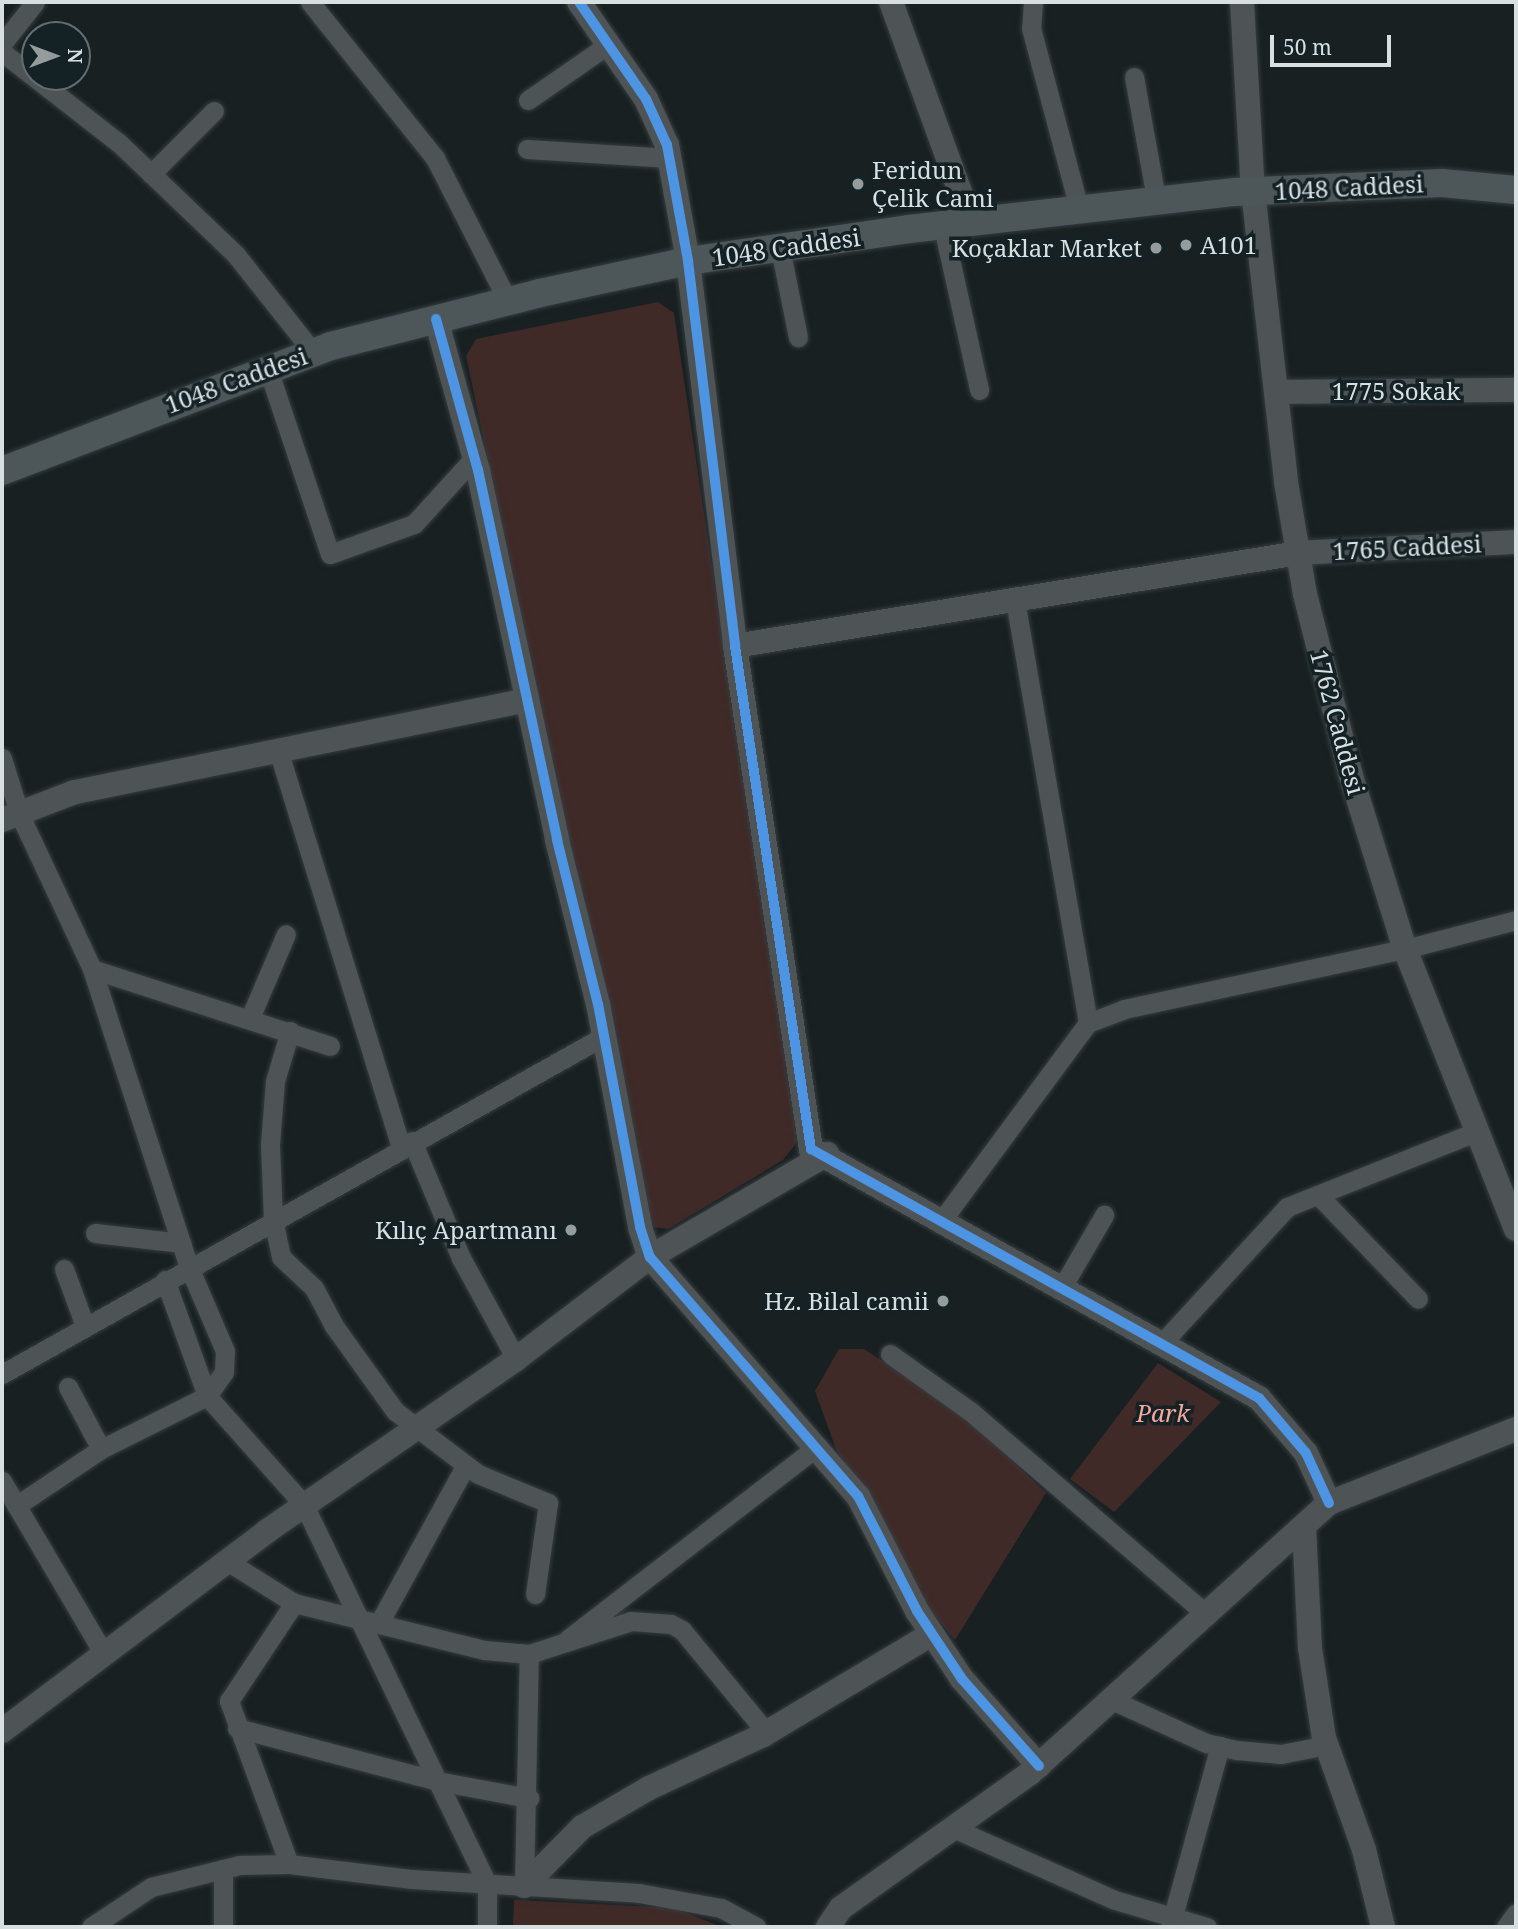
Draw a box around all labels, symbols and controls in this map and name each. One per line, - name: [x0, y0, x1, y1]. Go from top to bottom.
- north arrow: [21, 21, 91, 91]
- scale bar: [1273, 21, 1394, 65]
- text: 50 m: [1283, 33, 1332, 61]
- text: N: [62, 49, 88, 63]
- place label: Feridun Çelik Cami: [872, 156, 994, 212]
- street label: 1048 Caddesi: [1274, 169, 1424, 205]
- marker: Feridun Çelik Cami: [850, 176, 866, 192]
- street label: 1048 Caddesi: [710, 222, 862, 272]
- place label: A101: [1200, 231, 1257, 259]
- place label: Koçaklar Market: [952, 234, 1142, 262]
- marker: A101: [1178, 237, 1194, 253]
- marker: Koçaklar Market: [1148, 240, 1164, 256]
- street label: 1048 Caddesi: [161, 341, 311, 419]
- street label: 1775 Sokak: [1332, 377, 1460, 405]
- street label: 1765 Caddesi: [1332, 529, 1482, 565]
- street label: 1762 Caddesi: [1305, 646, 1371, 798]
- place label: Kılıç Apartmanı: [375, 1216, 557, 1244]
- marker: Kılıç Apartmanı: [563, 1222, 579, 1238]
- place label: Hz. Bilal camii: [764, 1287, 929, 1315]
- marker: Hz. Bilal camii: [935, 1293, 951, 1309]
- park label: Park: [1136, 1399, 1190, 1427]

